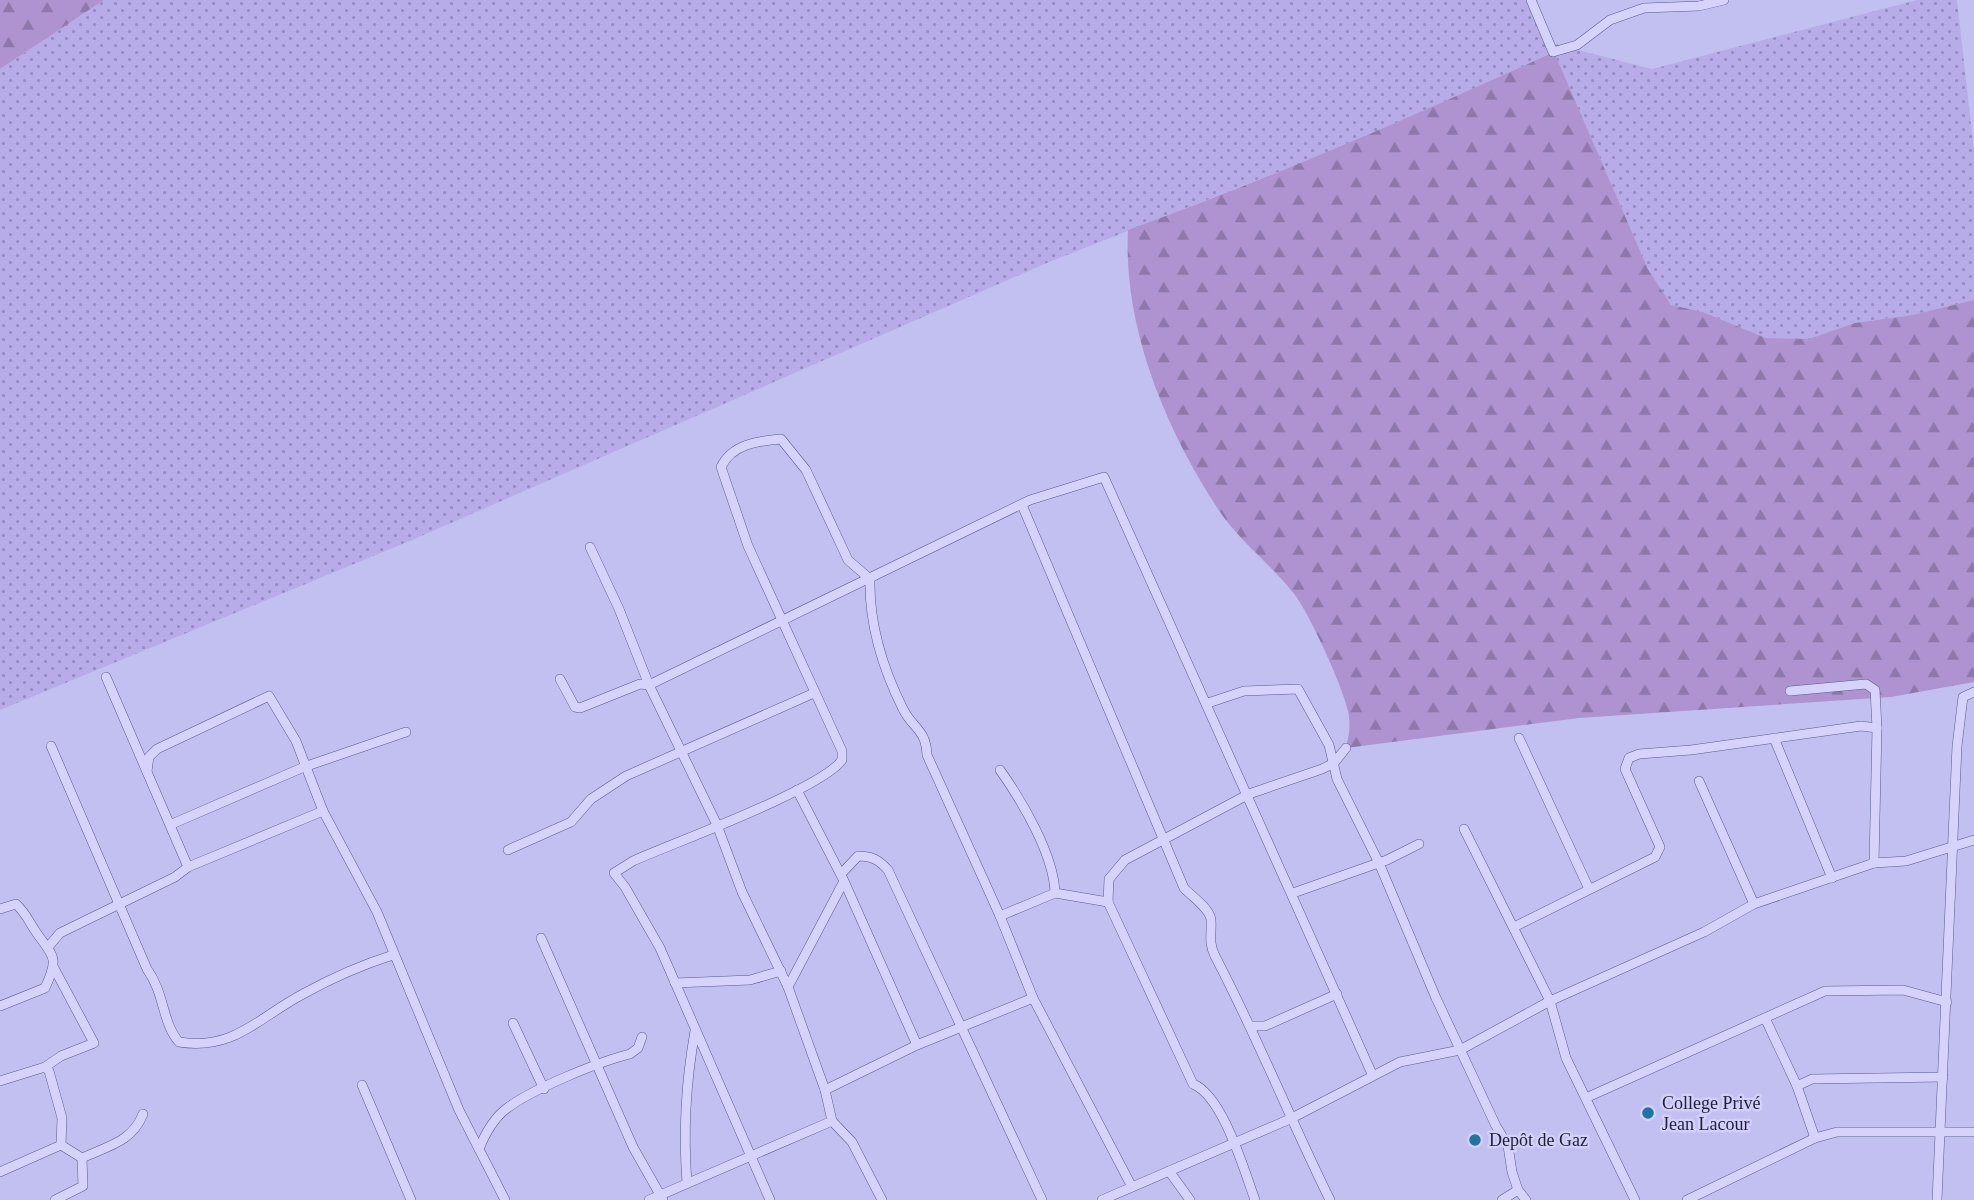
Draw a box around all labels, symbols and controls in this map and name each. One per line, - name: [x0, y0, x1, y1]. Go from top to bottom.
- place label: College Privé Jean Lacour: [1662, 1093, 1760, 1134]
- marker: College Privé Jean Lacour: [1640, 1105, 1656, 1121]
- place label: Depôt de Gaz: [1489, 1130, 1588, 1150]
- marker: Depôt de Gaz: [1467, 1132, 1483, 1148]

